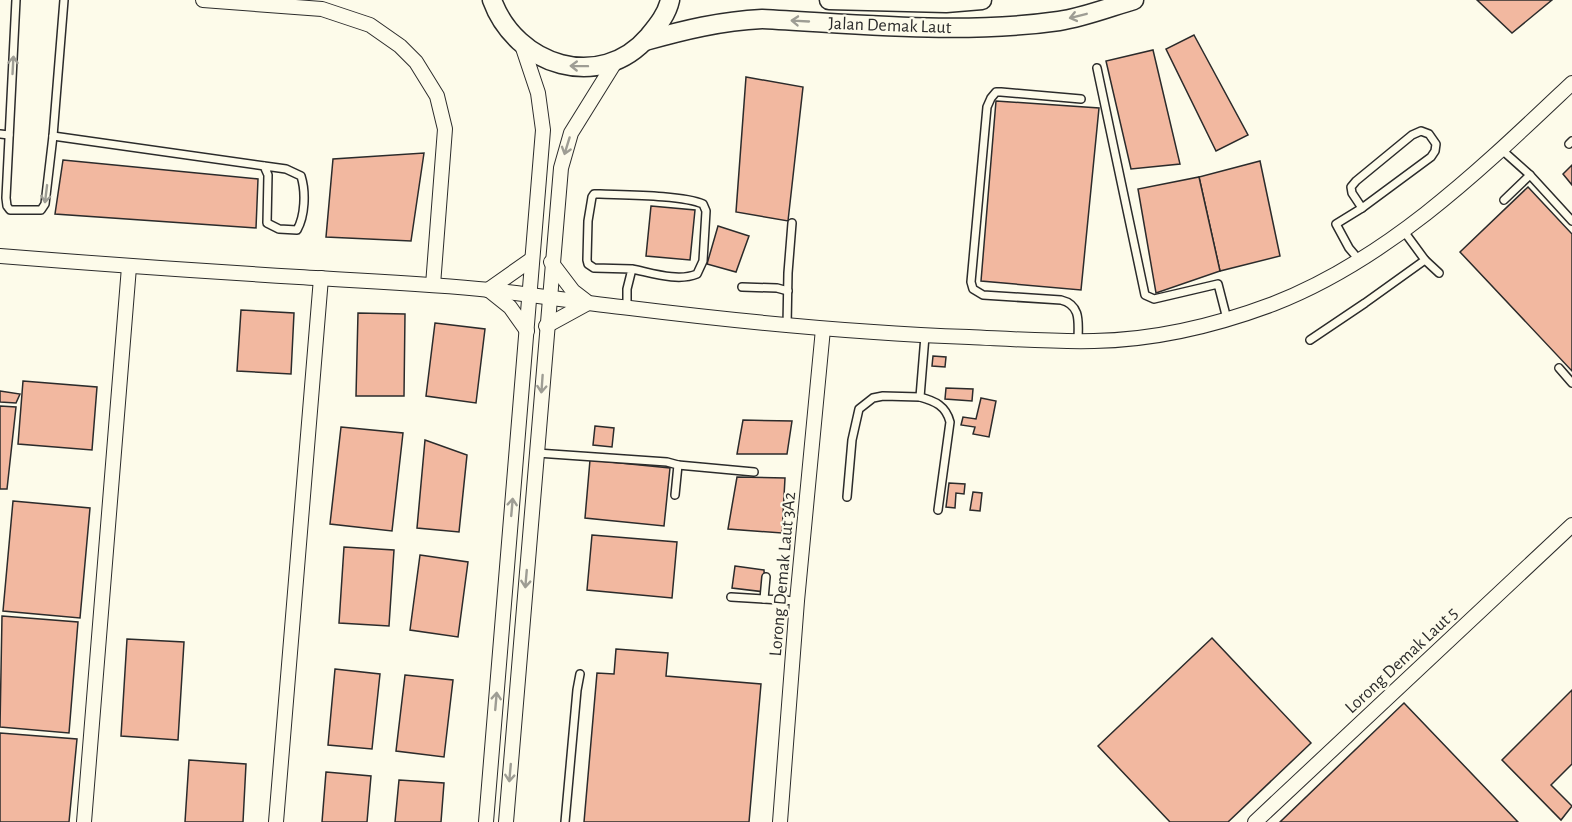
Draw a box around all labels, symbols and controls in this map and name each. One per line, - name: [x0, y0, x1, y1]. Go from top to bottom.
- one-way arrow: [1069, 11, 1088, 23]
- street label: Jalan Demak Laut: [828, 15, 952, 37]
- one-way arrow: [791, 16, 811, 27]
- one-way arrow: [7, 55, 18, 75]
- one-way arrow: [569, 60, 589, 71]
- one-way arrow: [561, 136, 572, 155]
- one-way arrow: [41, 184, 52, 204]
- one-way arrow: [536, 374, 547, 394]
- street label: Lorong Demak Laut 3A2: [767, 491, 799, 657]
- one-way arrow: [507, 497, 518, 517]
- one-way arrow: [520, 568, 531, 588]
- street label: Lorong Demak Laut 5: [1342, 604, 1461, 717]
- one-way arrow: [491, 691, 502, 711]
- one-way arrow: [504, 762, 515, 782]

